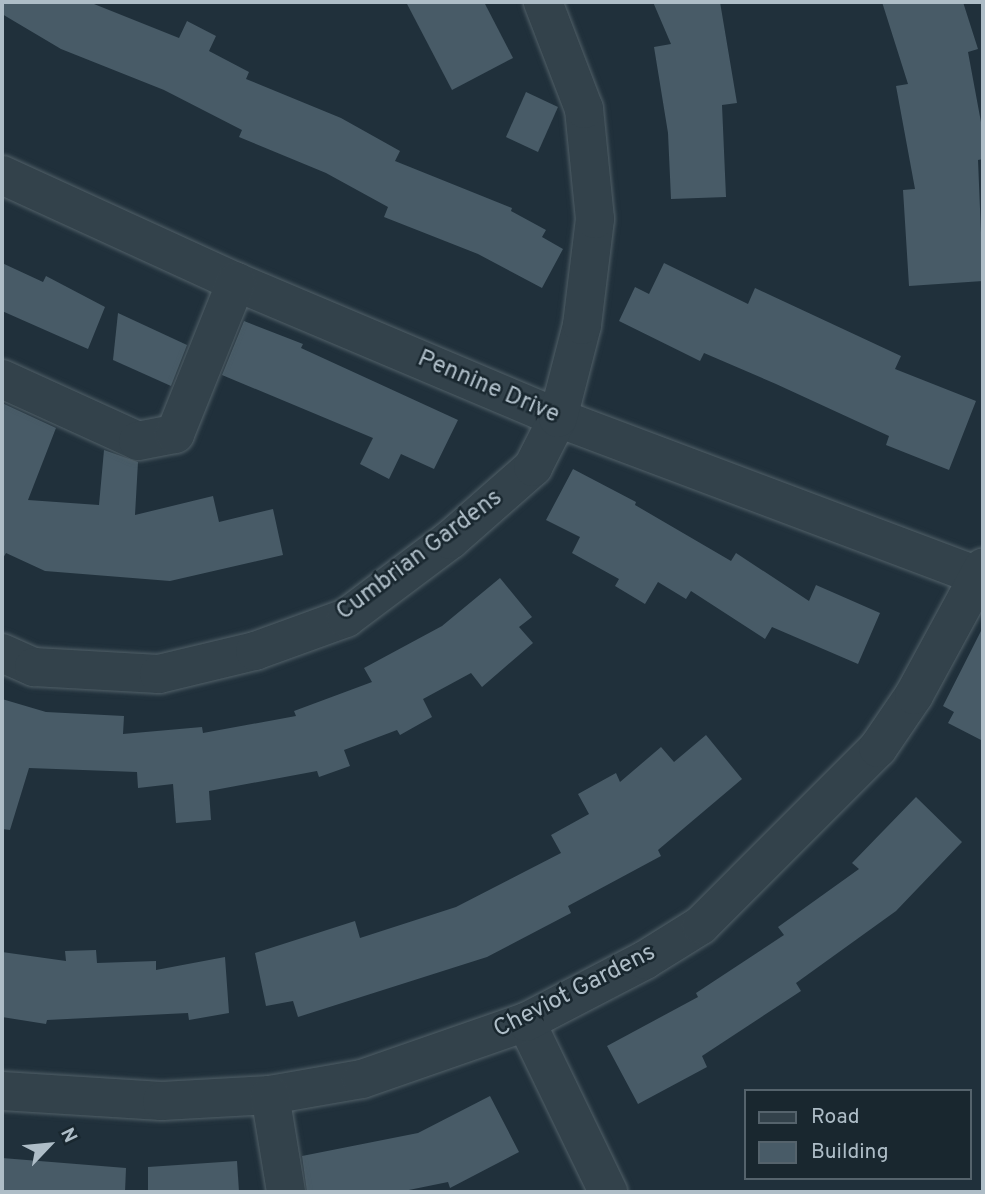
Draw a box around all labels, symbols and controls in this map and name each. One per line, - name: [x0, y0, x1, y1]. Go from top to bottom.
- street label: Pennine Drive: [413, 345, 563, 431]
- street label: Cumbrian Gardens: [332, 484, 508, 628]
- street label: Cheviot Gardens: [489, 939, 661, 1045]
- legend: [744, 1089, 971, 1180]
- text: Road: [811, 1104, 860, 1131]
- north arrow: [14, 1110, 84, 1180]
- text: N: [54, 1124, 82, 1147]
- text: Building: [811, 1139, 889, 1166]

